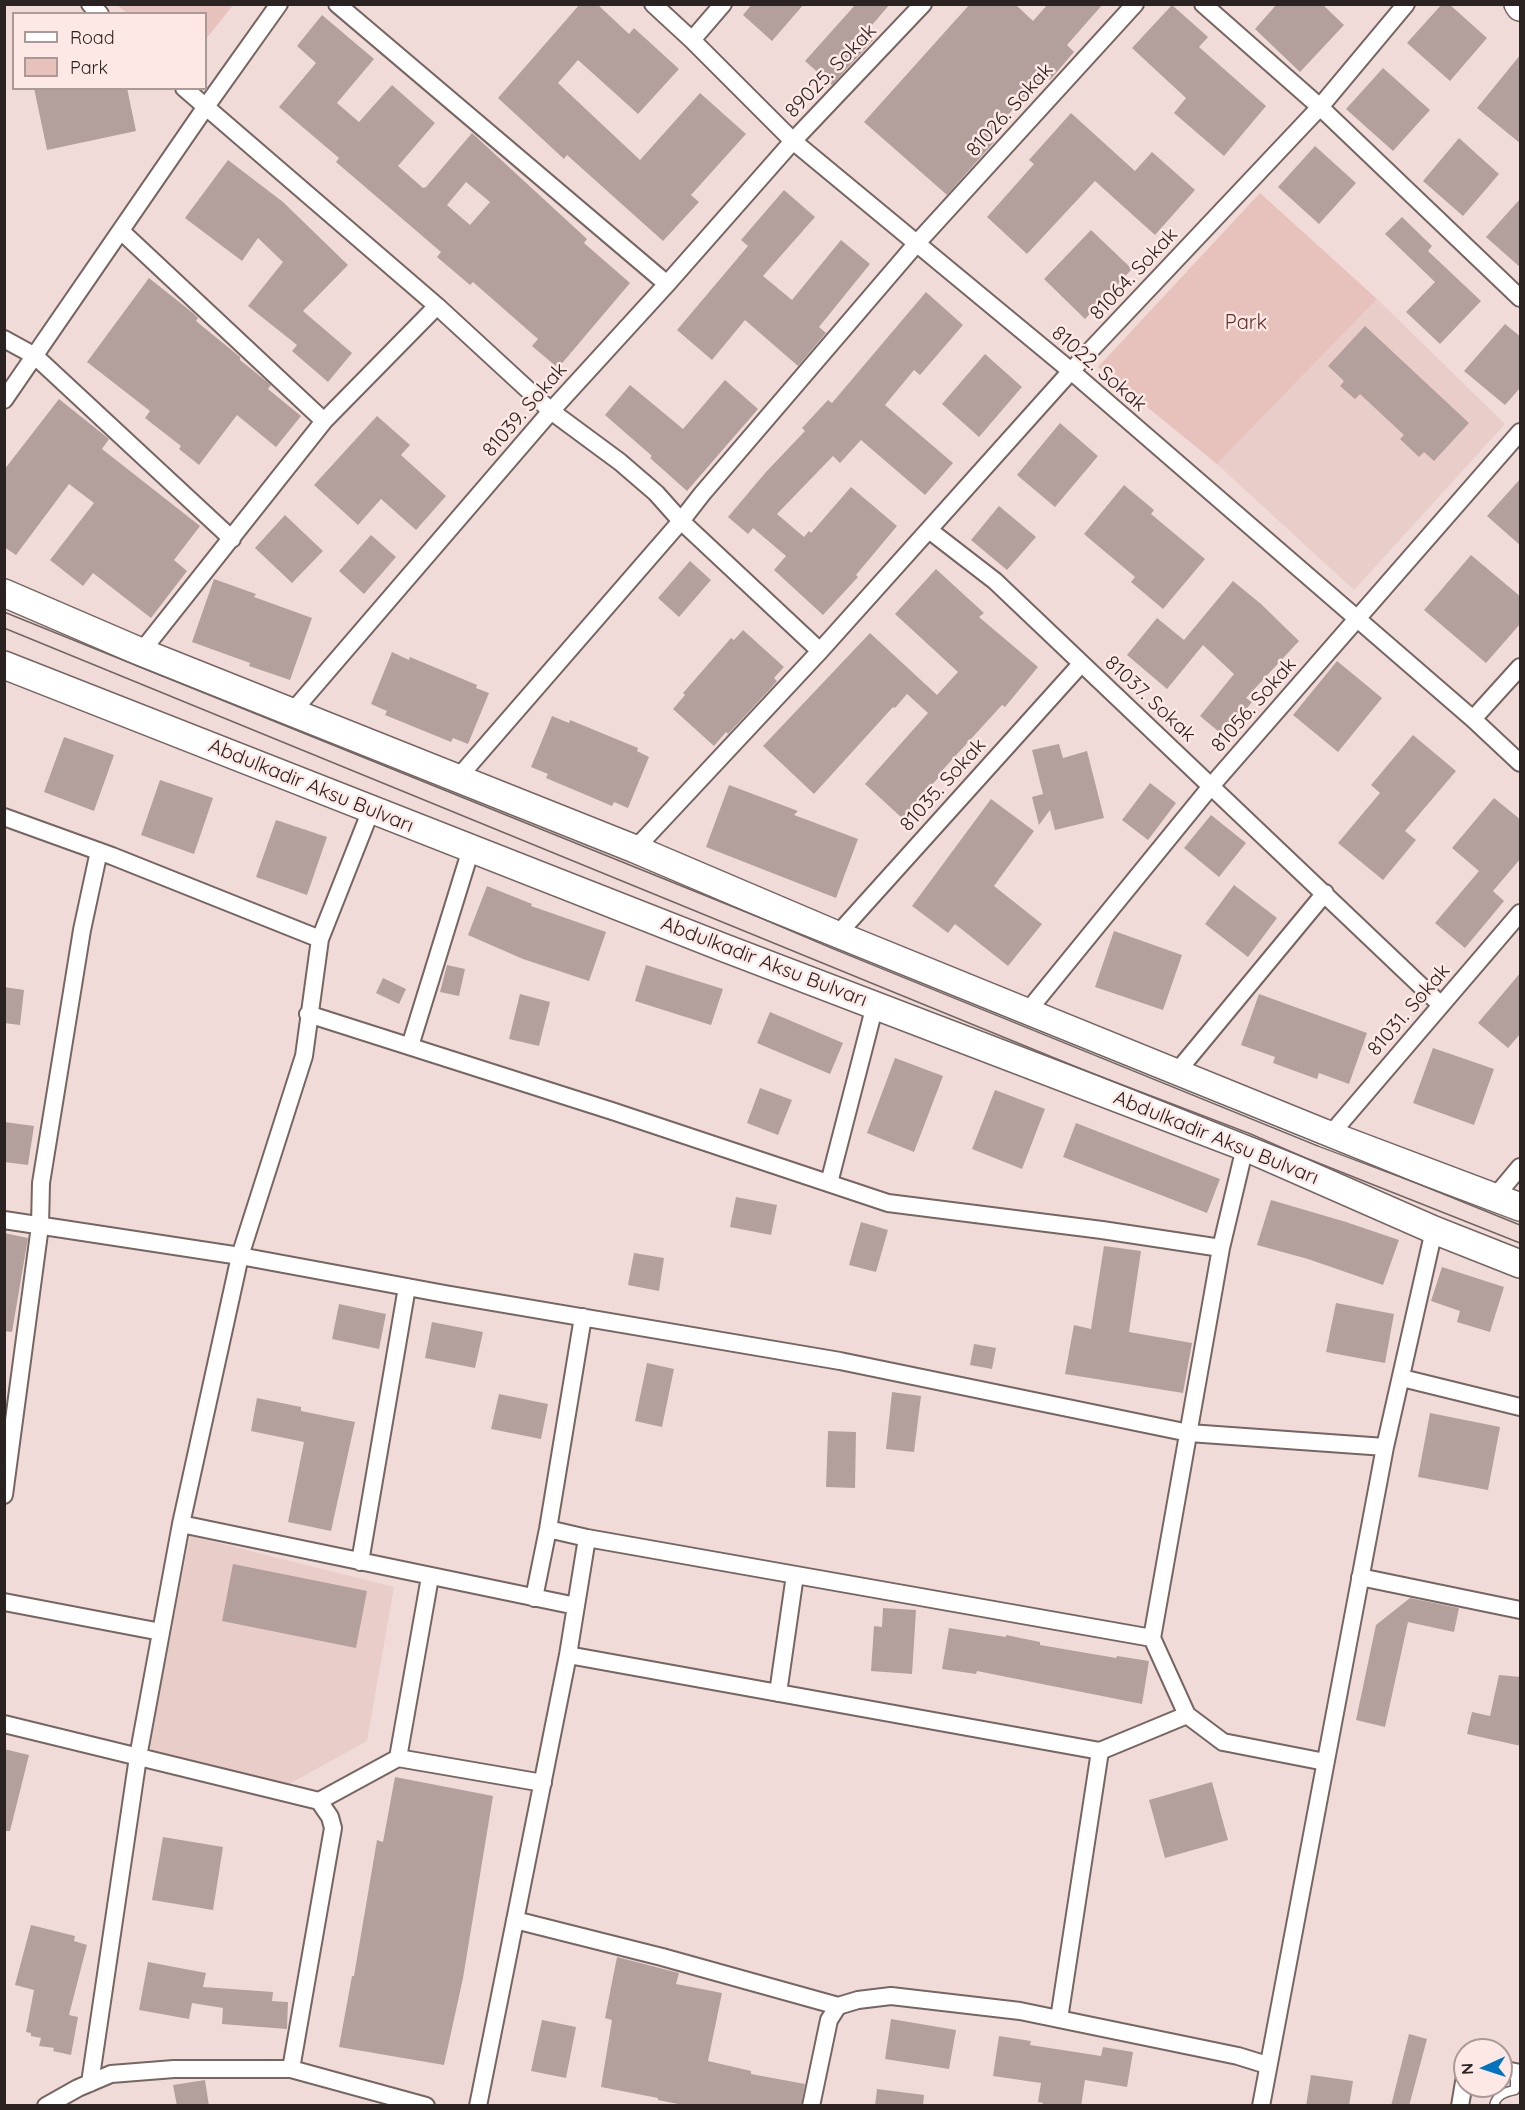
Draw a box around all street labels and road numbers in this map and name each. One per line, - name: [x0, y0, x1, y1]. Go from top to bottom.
- street label: 89025. Sokak: [780, 19, 882, 123]
- street label: 81026. Sokak: [962, 58, 1058, 162]
- street label: 81064. Sokak: [1085, 223, 1183, 325]
- street label: 81022. Sokak: [1047, 321, 1151, 417]
- street label: 81039. Sokak: [478, 358, 572, 462]
- street label: 81037. Sokak: [1100, 651, 1200, 747]
- street label: 81056. Sokak: [1206, 653, 1302, 757]
- street label: Abdulkadir Aksu Bulvarı: [205, 734, 417, 838]
- street label: 81035. Sokak: [895, 734, 991, 836]
- street label: Abdulkadir Aksu Bulvarı: [658, 912, 870, 1012]
- street label: 81031. Sokak: [1363, 959, 1455, 1061]
- street label: Abdulkadir Aksu Bulvarı: [1110, 1086, 1322, 1190]

